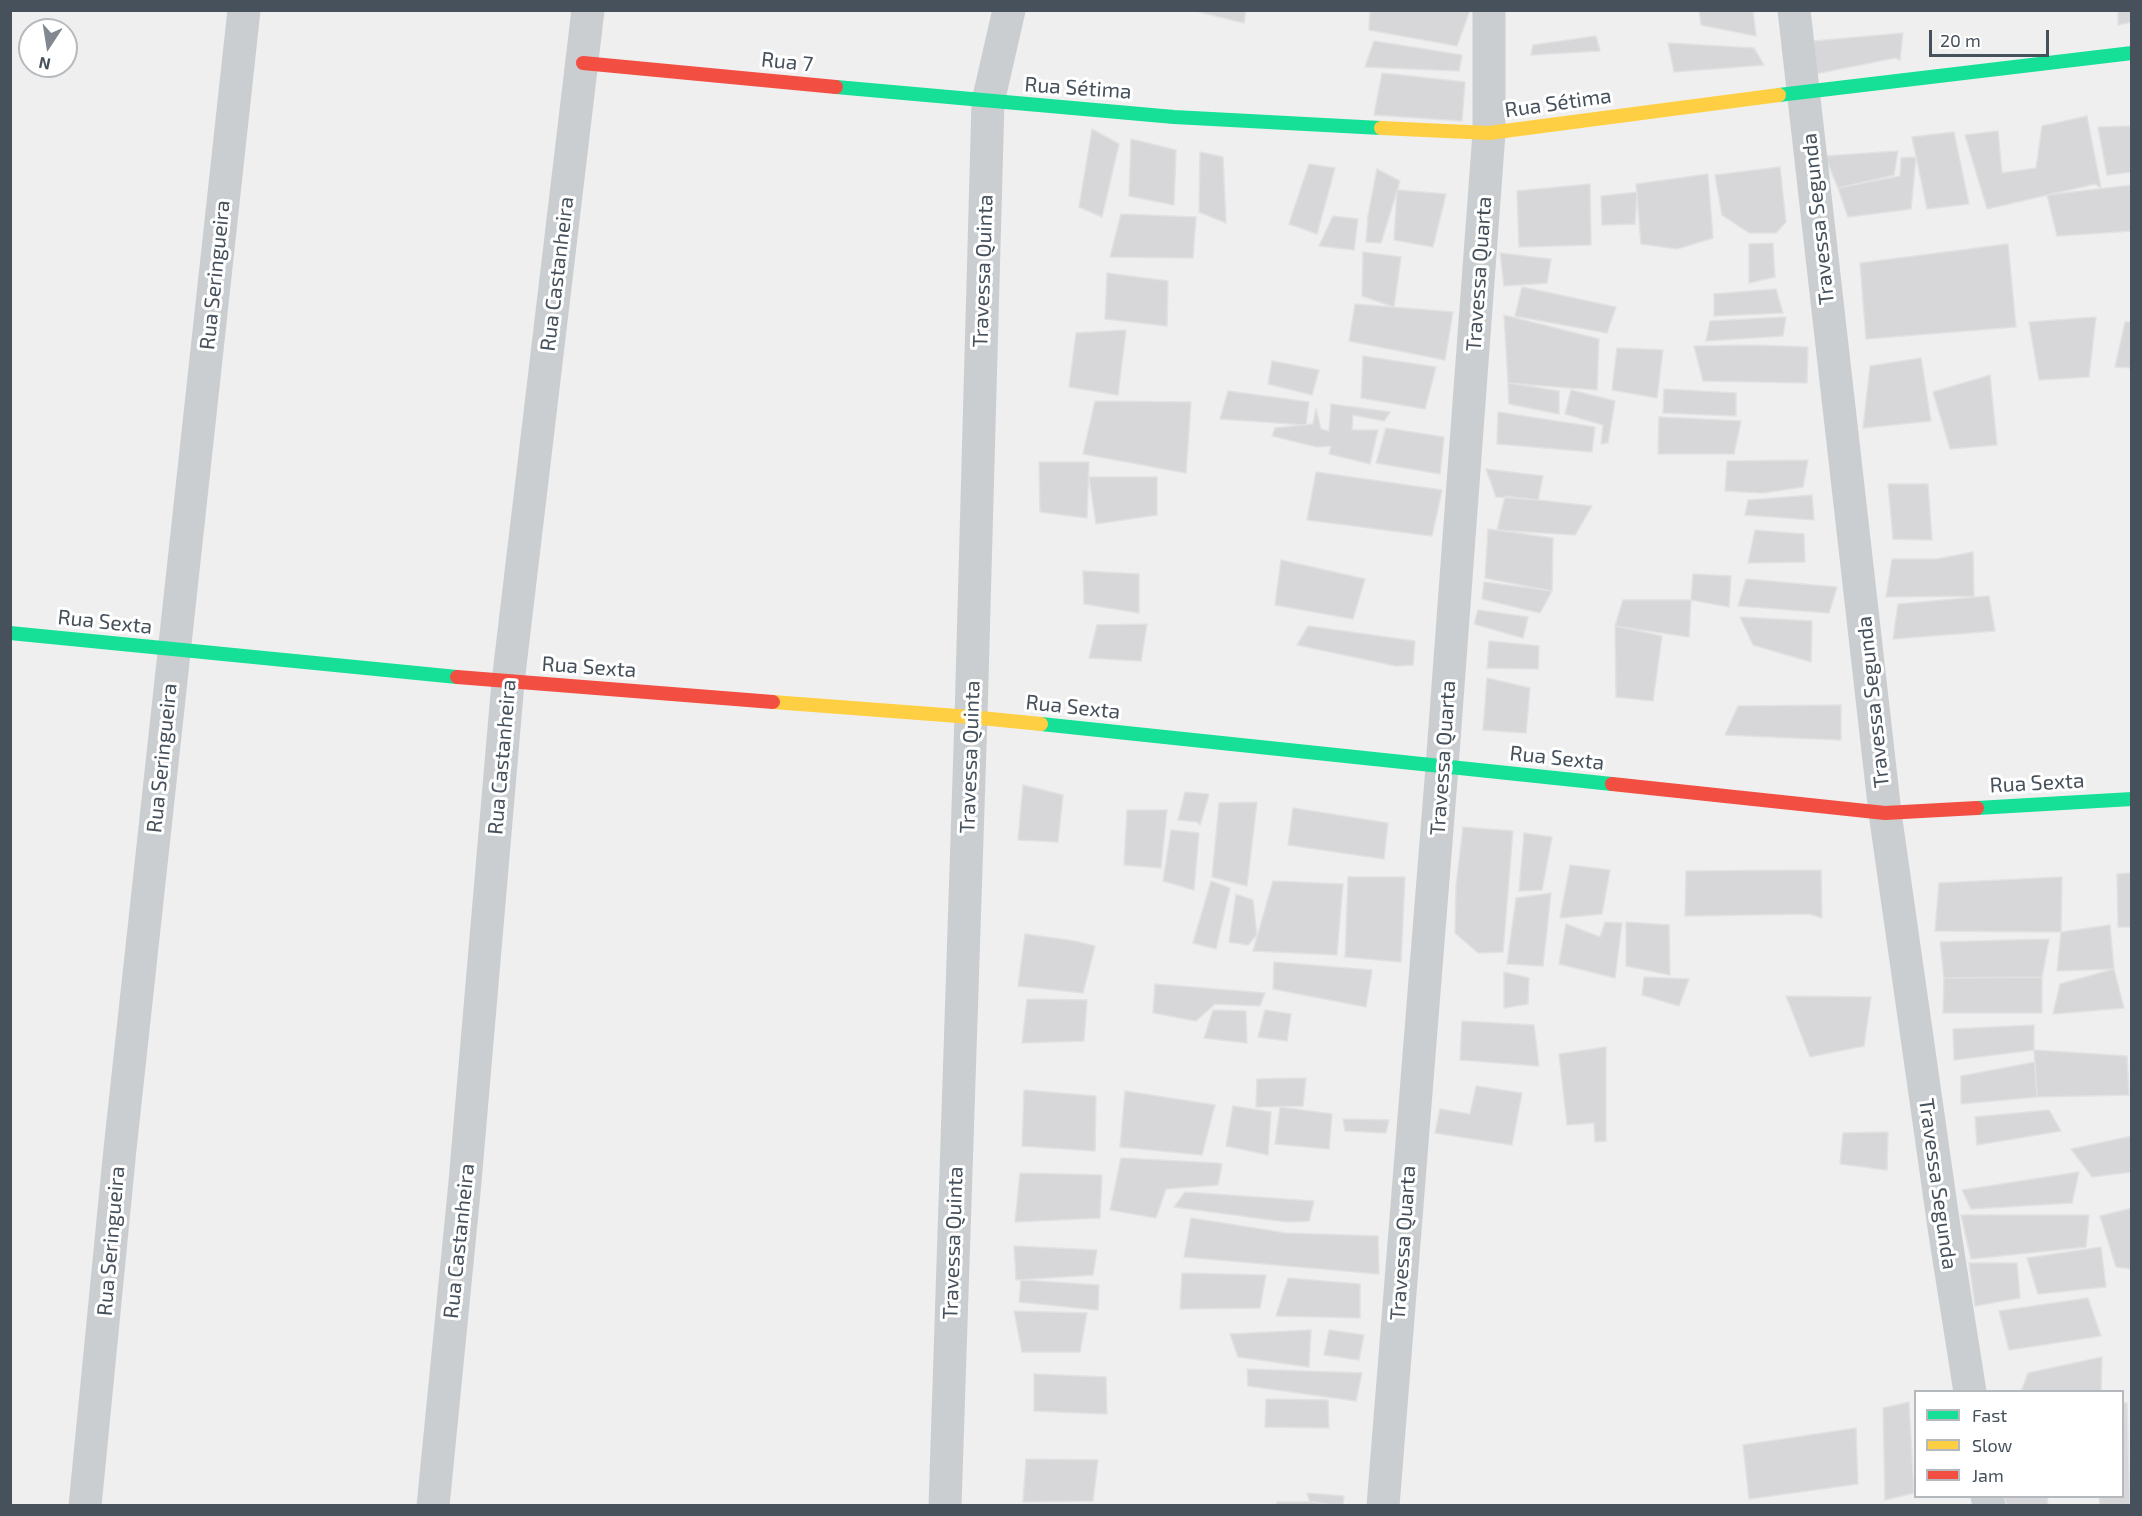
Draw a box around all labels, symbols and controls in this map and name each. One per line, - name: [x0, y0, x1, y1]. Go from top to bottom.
- north arrow: [18, 18, 78, 78]
- scale bar: [1932, 18, 2052, 56]
- text: 20 m: [1940, 29, 1981, 51]
- street label: Rua 7: [760, 47, 814, 77]
- text: N: [37, 54, 52, 75]
- street label: Rua Sétima: [1024, 72, 1132, 104]
- street label: Rua Sétima: [1503, 83, 1613, 123]
- street label: Travessa Segunda: [1796, 132, 1840, 306]
- street label: Travessa Quinta: [968, 194, 998, 348]
- street label: Rua Castanheira: [535, 195, 579, 353]
- street label: Travessa Quarta: [1461, 196, 1497, 352]
- street label: Rua Seringueira: [195, 199, 235, 351]
- street label: Rua Sexta: [57, 605, 153, 639]
- street label: Travessa Segunda: [1851, 615, 1895, 789]
- street label: Rua Sexta: [541, 651, 637, 683]
- street label: Rua Castanheira: [483, 678, 521, 836]
- street label: Travessa Quinta: [955, 680, 985, 834]
- street label: Travessa Quarta: [1425, 680, 1461, 836]
- street label: Rua Seringueira: [142, 682, 182, 834]
- street label: Rua Sexta: [1025, 690, 1121, 724]
- street label: Rua Sexta: [1509, 741, 1605, 775]
- street label: Rua Sexta: [1989, 768, 2085, 798]
- street label: Travessa Segunda: [1914, 1097, 1962, 1271]
- street label: Rua Castanheira: [438, 1162, 480, 1320]
- street label: Rua Seringueira: [92, 1165, 130, 1317]
- street label: Travessa Quarta: [1385, 1165, 1421, 1321]
- street label: Travessa Quinta: [938, 1166, 968, 1320]
- legend: [1914, 1390, 2124, 1498]
- text: Fast: [1972, 1404, 2007, 1426]
- text: Slow: [1972, 1434, 2012, 1456]
- text: Jam: [1972, 1464, 2004, 1486]

